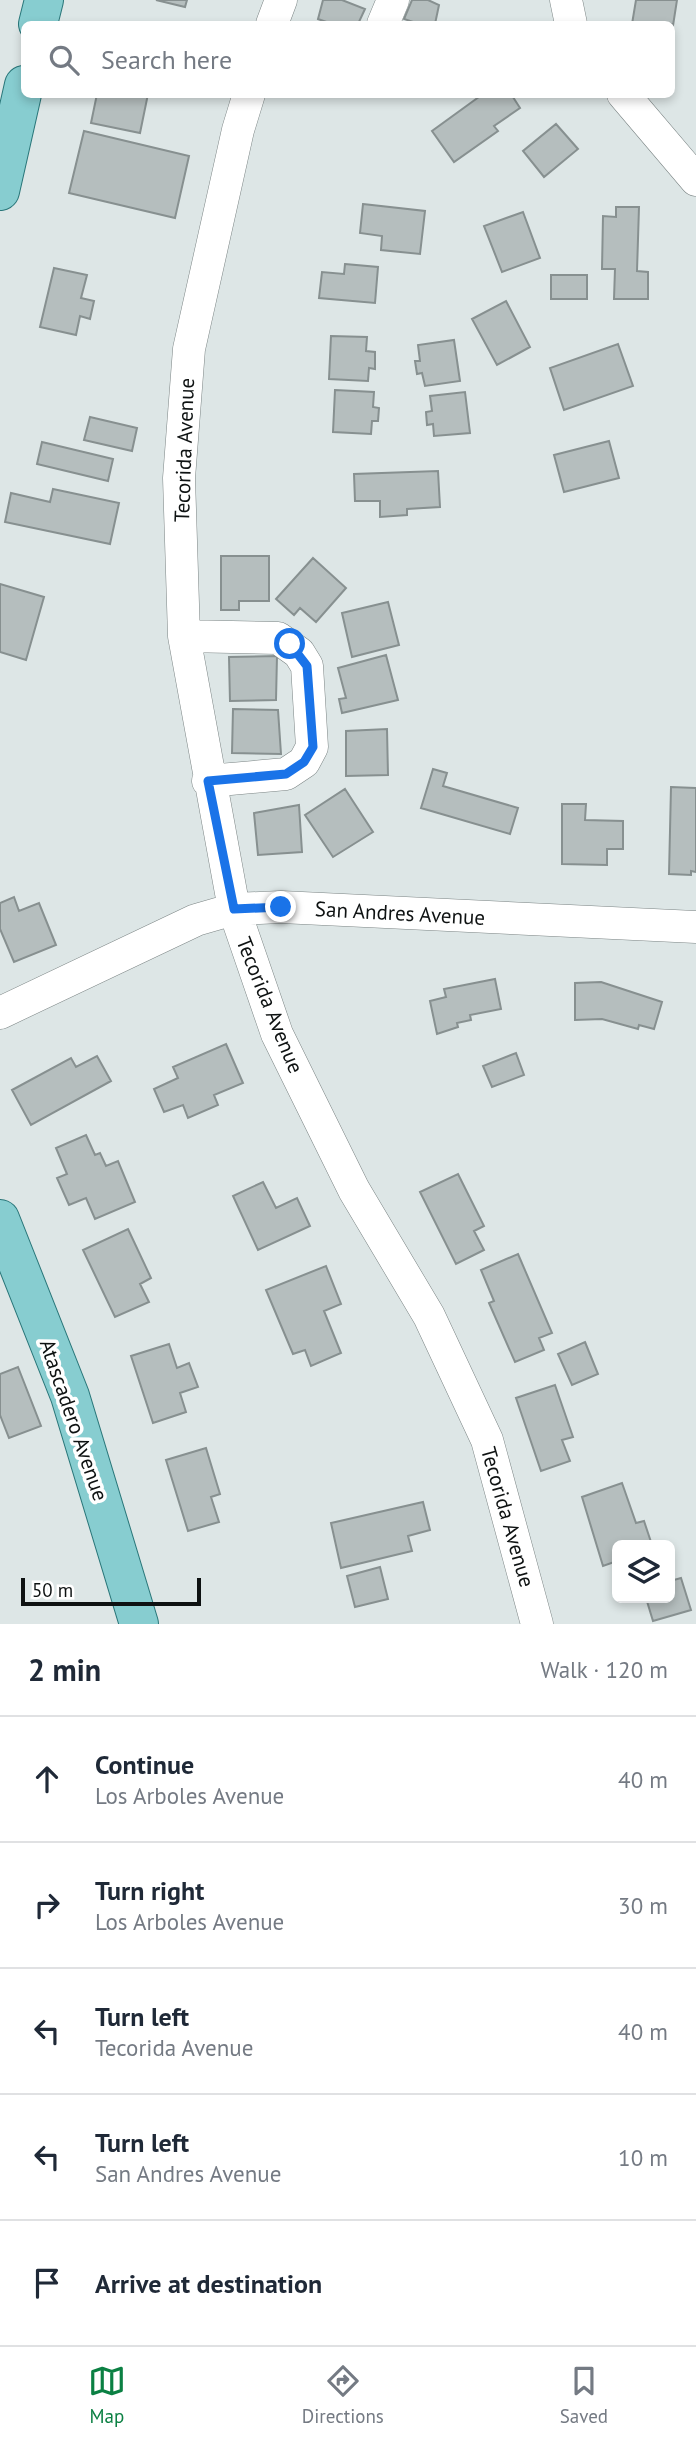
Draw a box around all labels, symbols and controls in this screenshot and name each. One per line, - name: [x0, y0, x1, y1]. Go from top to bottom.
- search box: [21, 21, 675, 98]
- icon: search: [45, 41, 83, 79]
- text: Search here: [101, 43, 232, 76]
- street label: Tecorida Avenue: [168, 377, 200, 523]
- route start: [274, 628, 305, 659]
- route end: [265, 891, 296, 922]
- street label: San Andres Avenue: [314, 895, 486, 931]
- street label: Tecorida Avenue: [230, 933, 310, 1077]
- street label: Atascadero Avenue: [34, 1336, 114, 1504]
- street label: Tecorida Avenue: [475, 1444, 541, 1590]
- map controls: [612, 1540, 675, 1603]
- button: layers: [612, 1540, 675, 1603]
- scale bar: [21, 1575, 201, 1607]
- text: 50 m: [32, 1578, 73, 1602]
- text: 2 min: [28, 1650, 101, 1689]
- text: Walk · 120 m: [541, 1655, 668, 1684]
- text: Continue: [95, 1748, 194, 1781]
- icon: ahead: [28, 1760, 66, 1798]
- text: 40 m: [618, 1765, 668, 1794]
- text: Los Arboles Avenue: [95, 1781, 284, 1810]
- text: Turn right: [95, 1874, 204, 1907]
- icon: right: [28, 1886, 66, 1924]
- text: 30 m: [618, 1891, 668, 1920]
- text: Los Arboles Avenue: [95, 1907, 284, 1936]
- text: Turn left: [95, 2000, 189, 2033]
- icon: left: [28, 2012, 66, 2050]
- text: 40 m: [618, 2017, 668, 2046]
- text: Tecorida Avenue: [95, 2033, 253, 2062]
- text: Turn left: [95, 2126, 189, 2159]
- icon: left: [28, 2138, 66, 2176]
- text: 10 m: [618, 2143, 668, 2172]
- text: San Andres Avenue: [95, 2159, 281, 2188]
- icon: arrive: [28, 2264, 66, 2302]
- text: Arrive at destination: [95, 2267, 322, 2300]
- tab: Map: [88, 2362, 126, 2428]
- tab: Directions: [302, 2362, 384, 2428]
- tab: Saved: [560, 2362, 608, 2428]

